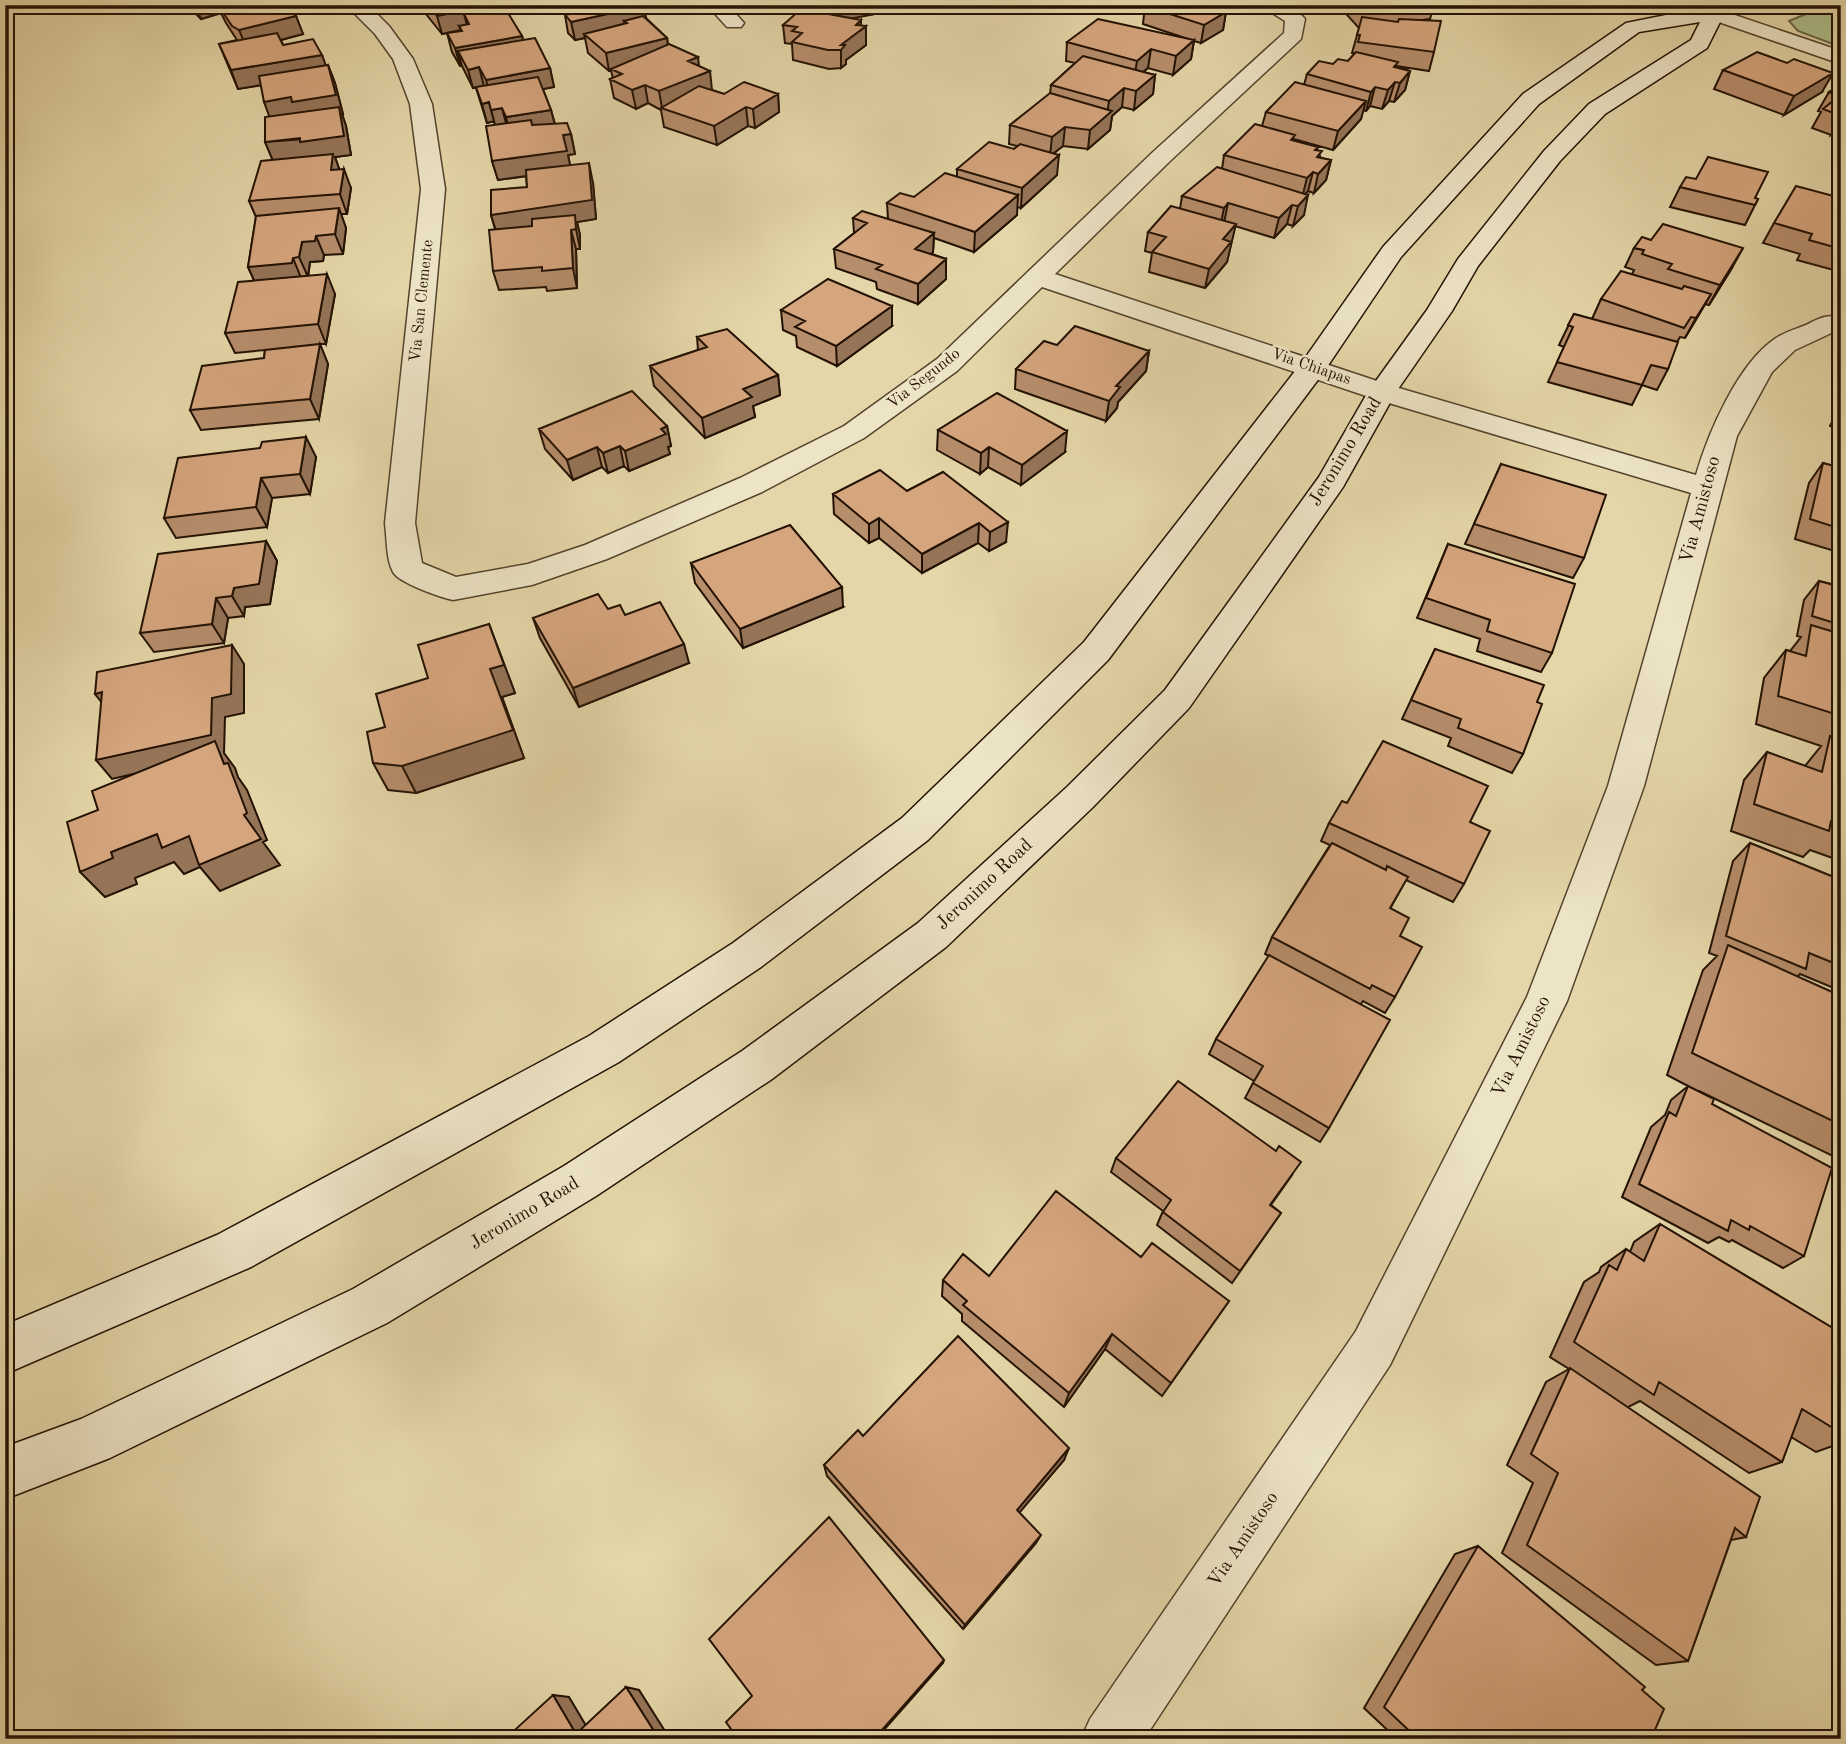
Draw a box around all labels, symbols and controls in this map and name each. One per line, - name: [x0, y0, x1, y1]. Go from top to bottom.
- street label: Via San Clemente: [408, 239, 436, 363]
- street label: Via Segundo: [885, 346, 964, 412]
- street label: Via Chiapas: [1269, 346, 1353, 388]
- street label: Jeronimo Road: [1306, 394, 1386, 510]
- street label: Via Amistoso: [1678, 454, 1724, 566]
- street label: Jeronimo Road: [933, 836, 1037, 934]
- street label: Via Amistoso: [1489, 993, 1555, 1101]
- street label: Jeronimo Road: [467, 1174, 583, 1254]
- street label: Via Amistoso: [1205, 1489, 1283, 1591]

